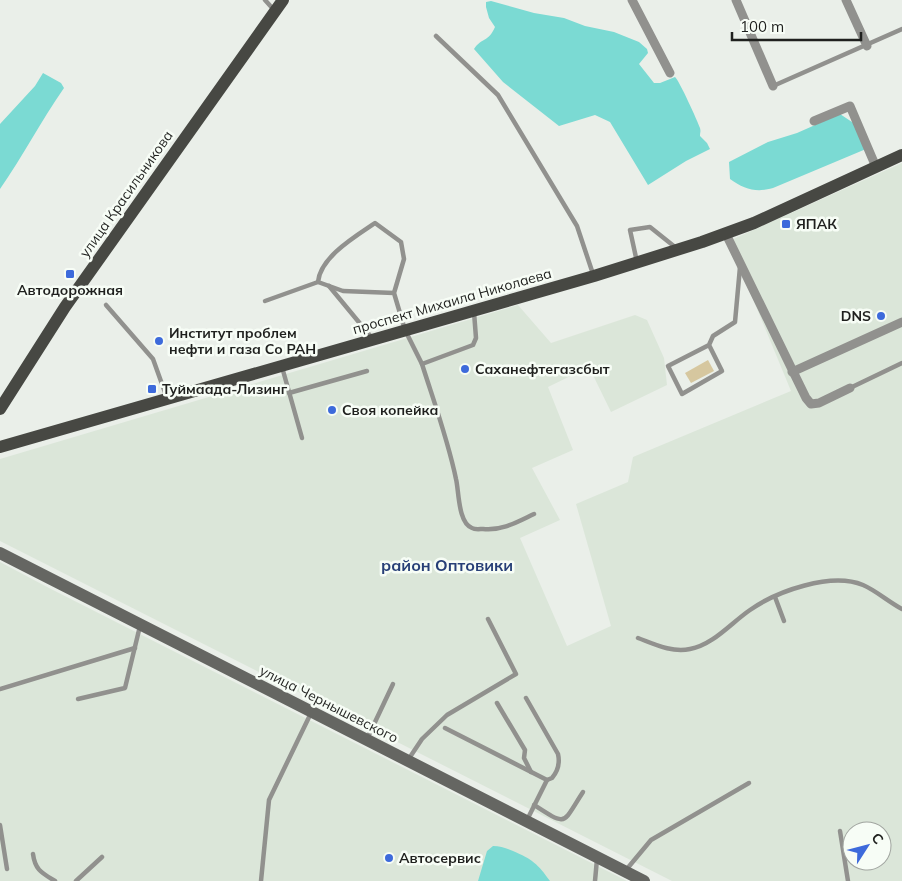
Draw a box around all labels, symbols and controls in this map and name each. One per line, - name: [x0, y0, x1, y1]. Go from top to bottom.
- scale bar: [732, 10, 861, 42]
- text: 100 m: [740, 17, 784, 36]
- street label: улица Красильникова: [75, 127, 177, 261]
- place label: ЯПАК: [796, 215, 837, 233]
- marker: ЯПАК: [780, 218, 792, 230]
- street label: проспект Михаила Николаева: [350, 264, 554, 338]
- marker: Автодорожная: [64, 268, 76, 280]
- place label: Автодорожная: [17, 281, 123, 299]
- place label: DNS: [841, 307, 871, 325]
- marker: DNS: [875, 310, 887, 322]
- place label: Институт проблем нефти и газа Со РАН: [169, 324, 316, 358]
- marker: Институт проблем нефти и газа Со РАН: [153, 335, 165, 347]
- place label: Саханефтегазсбыт: [475, 360, 610, 378]
- marker: Саханефтегазсбыт: [459, 363, 471, 375]
- place label: Туймаада-Лизинг: [162, 380, 288, 398]
- marker: Туймаада-Лизинг: [146, 383, 158, 395]
- place label: Своя копейка: [342, 401, 438, 419]
- marker: Своя копейка: [326, 404, 338, 416]
- district label: район Оптовики: [381, 555, 513, 575]
- street label: улица Чернышевского: [257, 661, 401, 747]
- north arrow: [842, 821, 892, 871]
- text: С: [867, 829, 888, 848]
- place label: Автосервис: [399, 849, 481, 867]
- marker: Автосервис: [383, 852, 395, 864]

